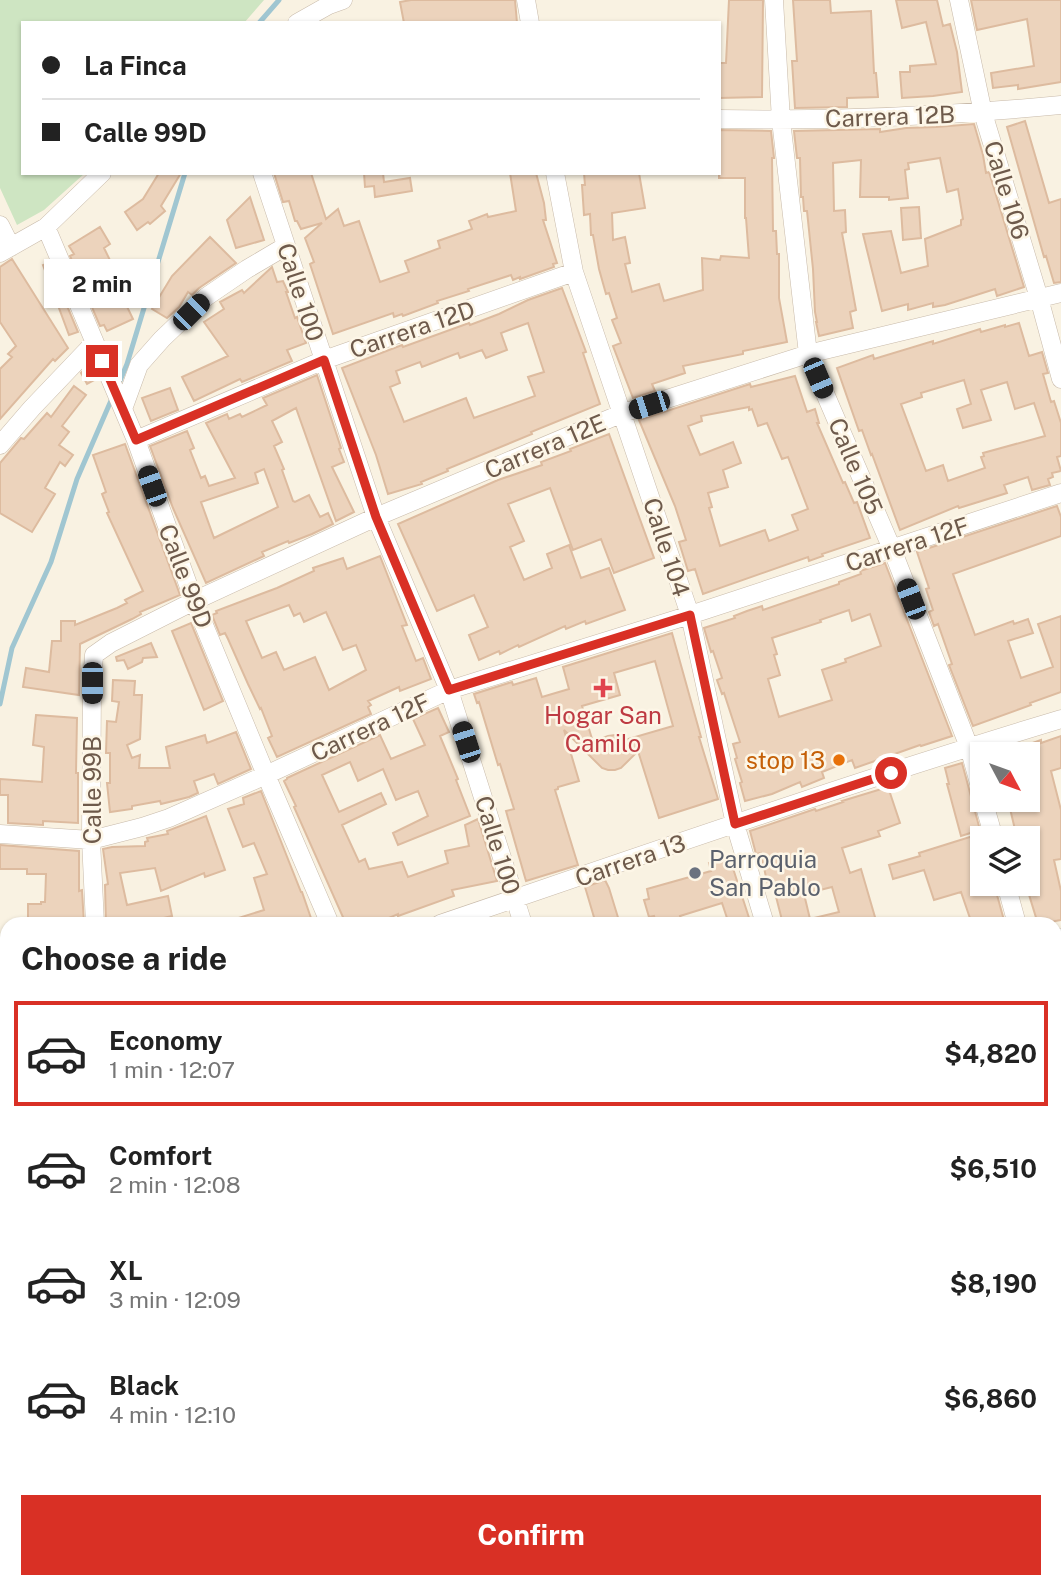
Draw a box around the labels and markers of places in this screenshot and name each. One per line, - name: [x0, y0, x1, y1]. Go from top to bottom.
- marker: Hogar San Camilo: [593, 678, 613, 698]
- place label: Hogar San Camilo: [544, 701, 662, 757]
- place label: stop 13: [746, 746, 825, 774]
- marker: stop 13: [831, 752, 847, 768]
- place label: Parroquia San Pablo: [709, 845, 821, 901]
- marker: Parroquia San Pablo: [687, 865, 703, 881]

